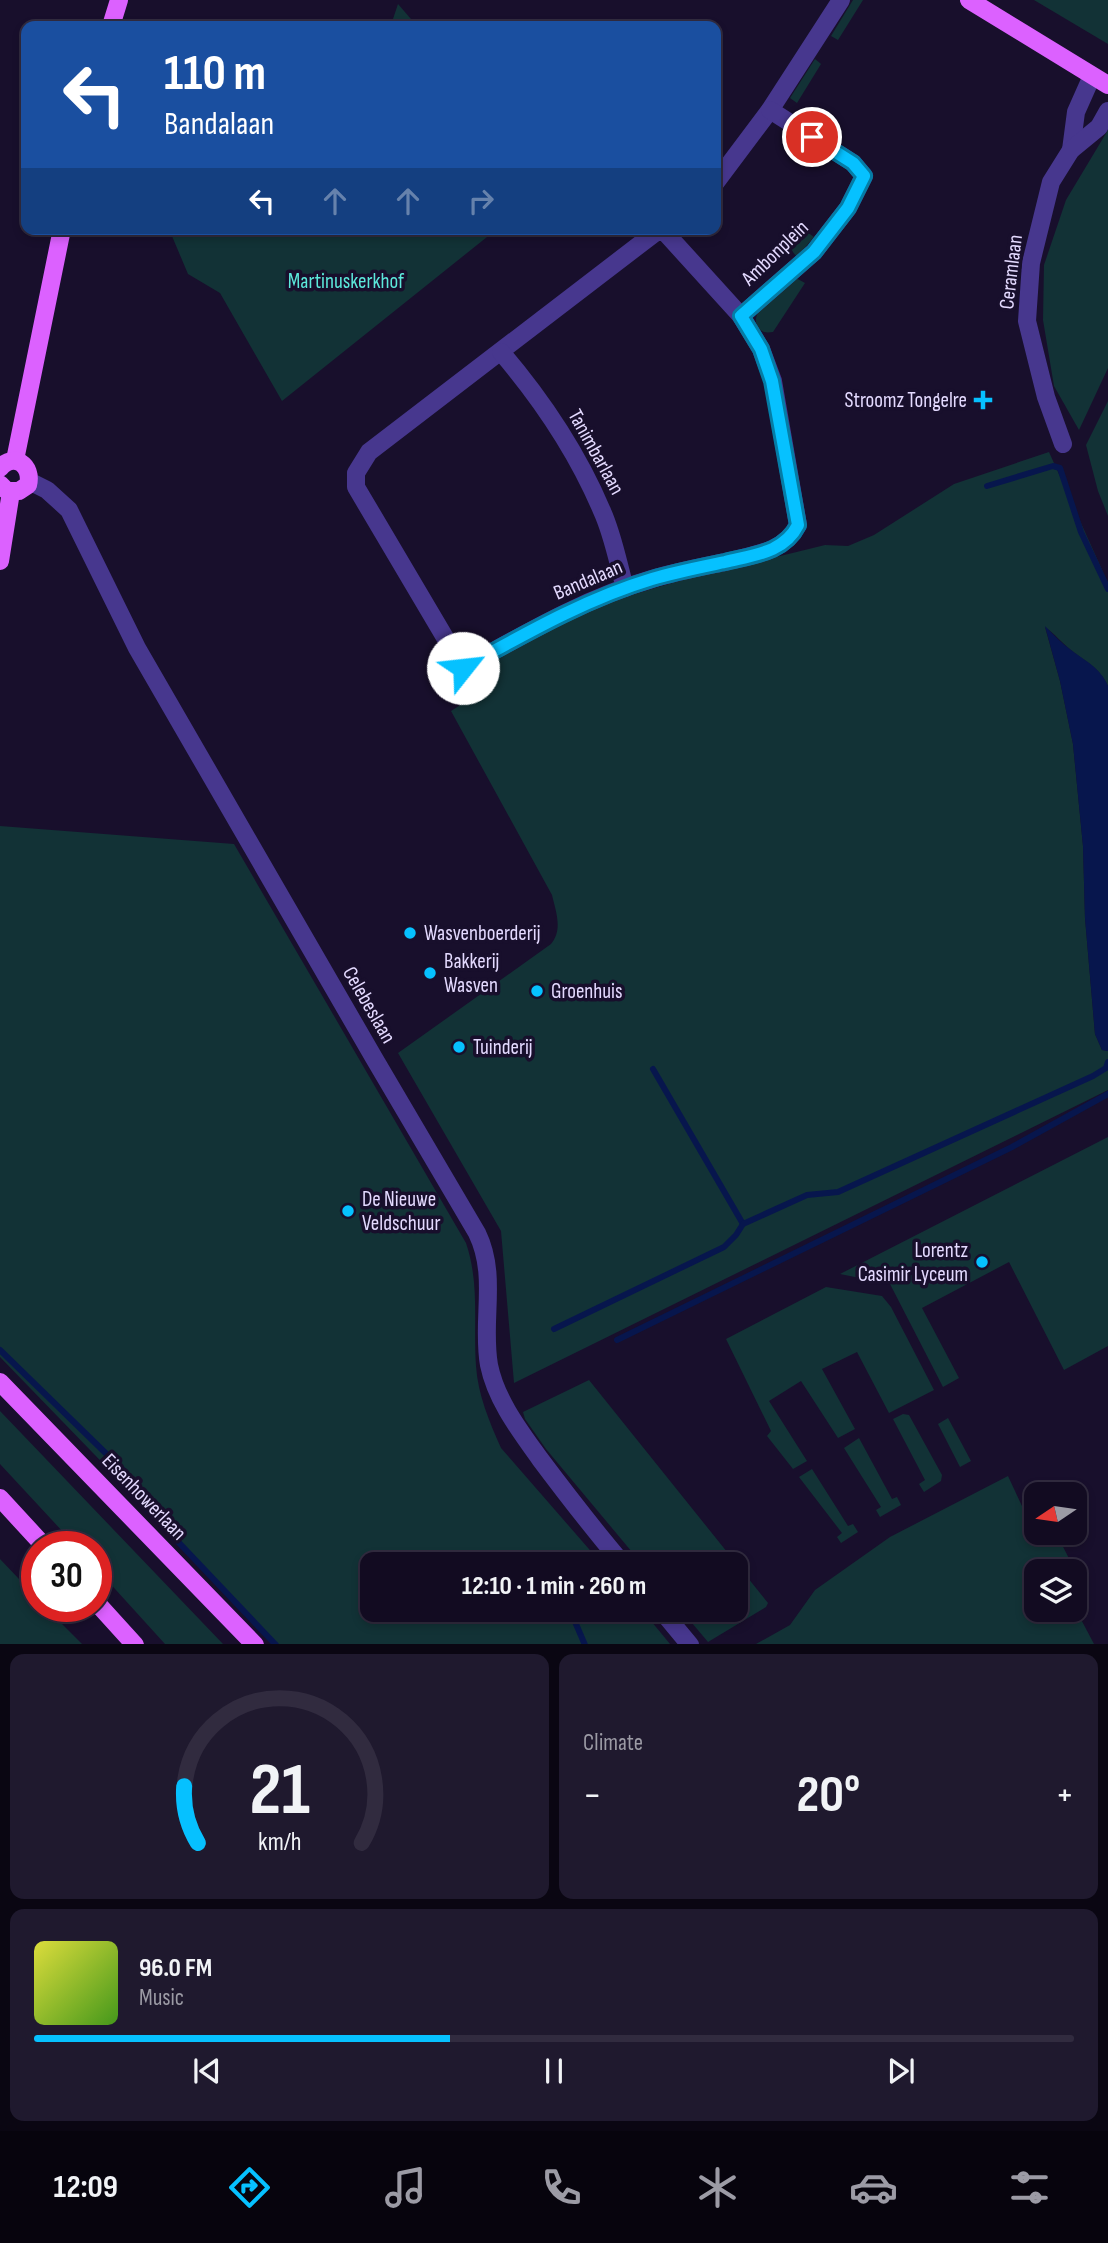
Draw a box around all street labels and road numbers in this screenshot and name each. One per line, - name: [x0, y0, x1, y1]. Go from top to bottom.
- street label: Ambonplein: [736, 215, 814, 292]
- street label: Ceramlaan: [994, 233, 1028, 311]
- street label: Tanimbarlaan: [562, 405, 630, 499]
- street label: Bandalaan: [550, 554, 626, 606]
- street label: Celebeslaan: [337, 962, 401, 1048]
- street label: Eisenhowerlaan: [97, 1449, 191, 1545]

